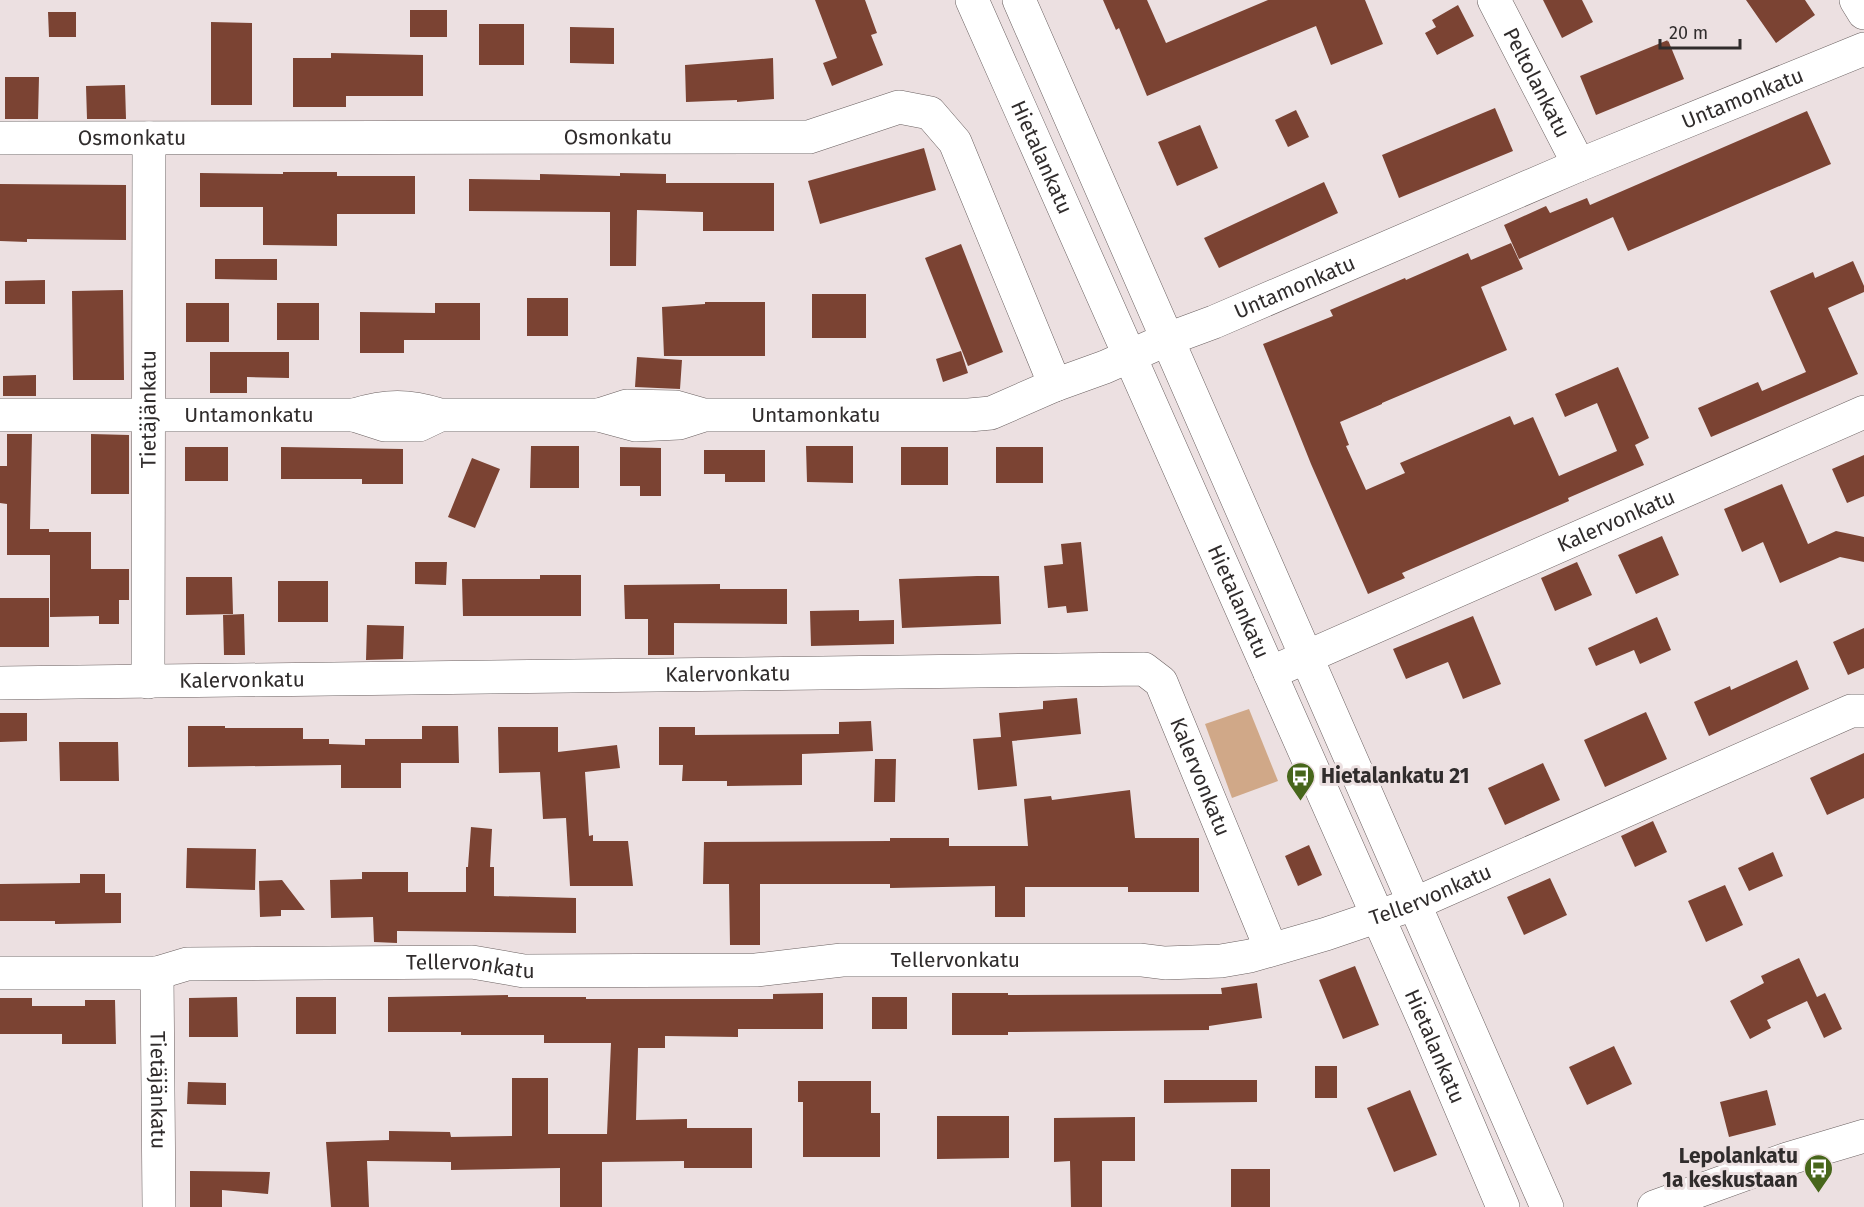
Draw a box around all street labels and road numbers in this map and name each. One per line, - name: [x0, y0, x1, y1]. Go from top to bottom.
- street label: Peltolankatu: [1497, 23, 1576, 142]
- street label: Untamonkatu: [1678, 62, 1807, 135]
- street label: Hietalankatu: [1005, 96, 1078, 218]
- street label: Osmonkatu: [564, 124, 672, 150]
- street label: Osmonkatu: [78, 125, 186, 151]
- street label: Untamonkatu: [1230, 250, 1359, 325]
- street label: Tietäjänkatu: [135, 350, 162, 468]
- street label: Untamonkatu: [184, 402, 314, 428]
- street label: Untamonkatu: [751, 402, 881, 428]
- street label: Kalervonkatu: [1553, 484, 1679, 558]
- street label: Hietalankatu: [1202, 541, 1275, 663]
- street label: Kalervonkatu: [665, 660, 791, 688]
- street label: Kalervonkatu: [179, 666, 305, 694]
- street label: Kalervonkatu: [1164, 714, 1236, 840]
- street label: Tellervonkatu: [1366, 858, 1495, 931]
- street label: Tellervonkatu: [891, 947, 1020, 973]
- street label: Tellervonkatu: [406, 949, 535, 984]
- street label: Hietalankatu: [1399, 985, 1471, 1107]
- street label: Tietäjänkatu: [144, 1031, 172, 1149]

